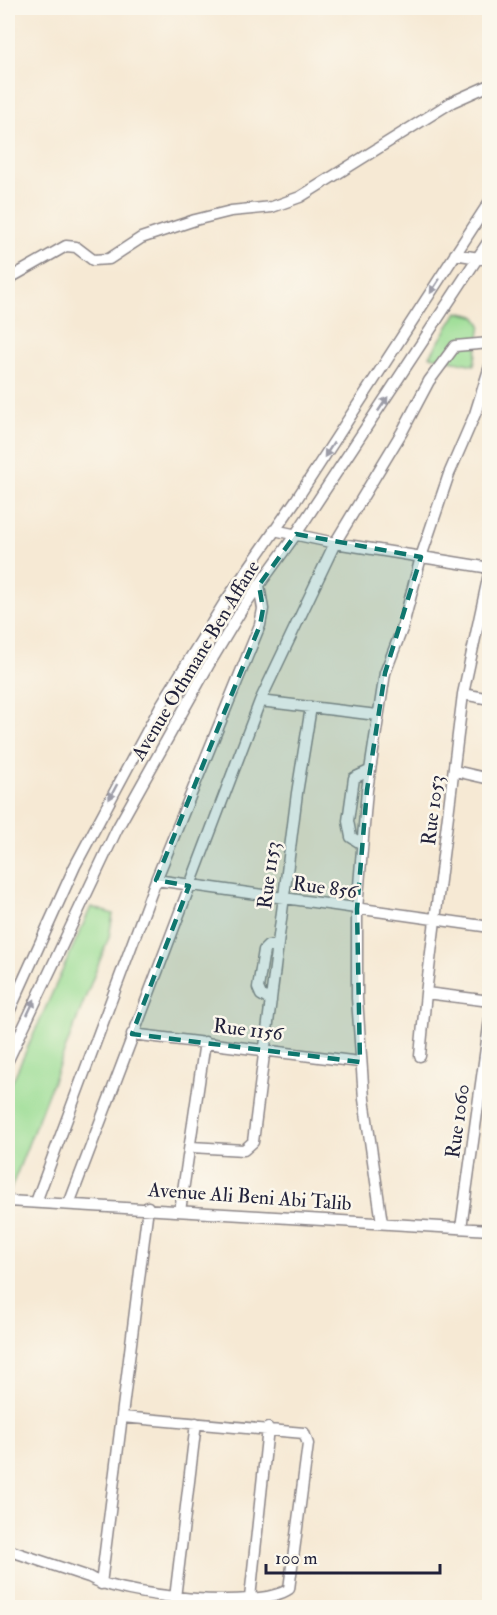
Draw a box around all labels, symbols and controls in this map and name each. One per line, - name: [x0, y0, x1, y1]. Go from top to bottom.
- one-way arrow: [429, 277, 440, 294]
- one-way arrow: [377, 396, 388, 412]
- one-way arrow: [323, 441, 335, 457]
- street label: Avenue Othmane Ben Affane: [125, 556, 265, 766]
- street label: Rue 1053: [416, 773, 449, 847]
- one-way arrow: [108, 784, 118, 801]
- street label: Rue 1153: [252, 840, 285, 910]
- street label: Rue 856: [291, 871, 360, 905]
- one-way arrow: [27, 998, 36, 1015]
- street label: Rue 1156: [212, 1013, 285, 1046]
- street label: Rue 1060: [440, 1082, 475, 1160]
- street label: Avenue Ali Beni Abi Talib: [146, 1177, 353, 1216]
- scale bar: [266, 1537, 440, 1575]
- text: 100 m: [275, 1547, 318, 1570]

